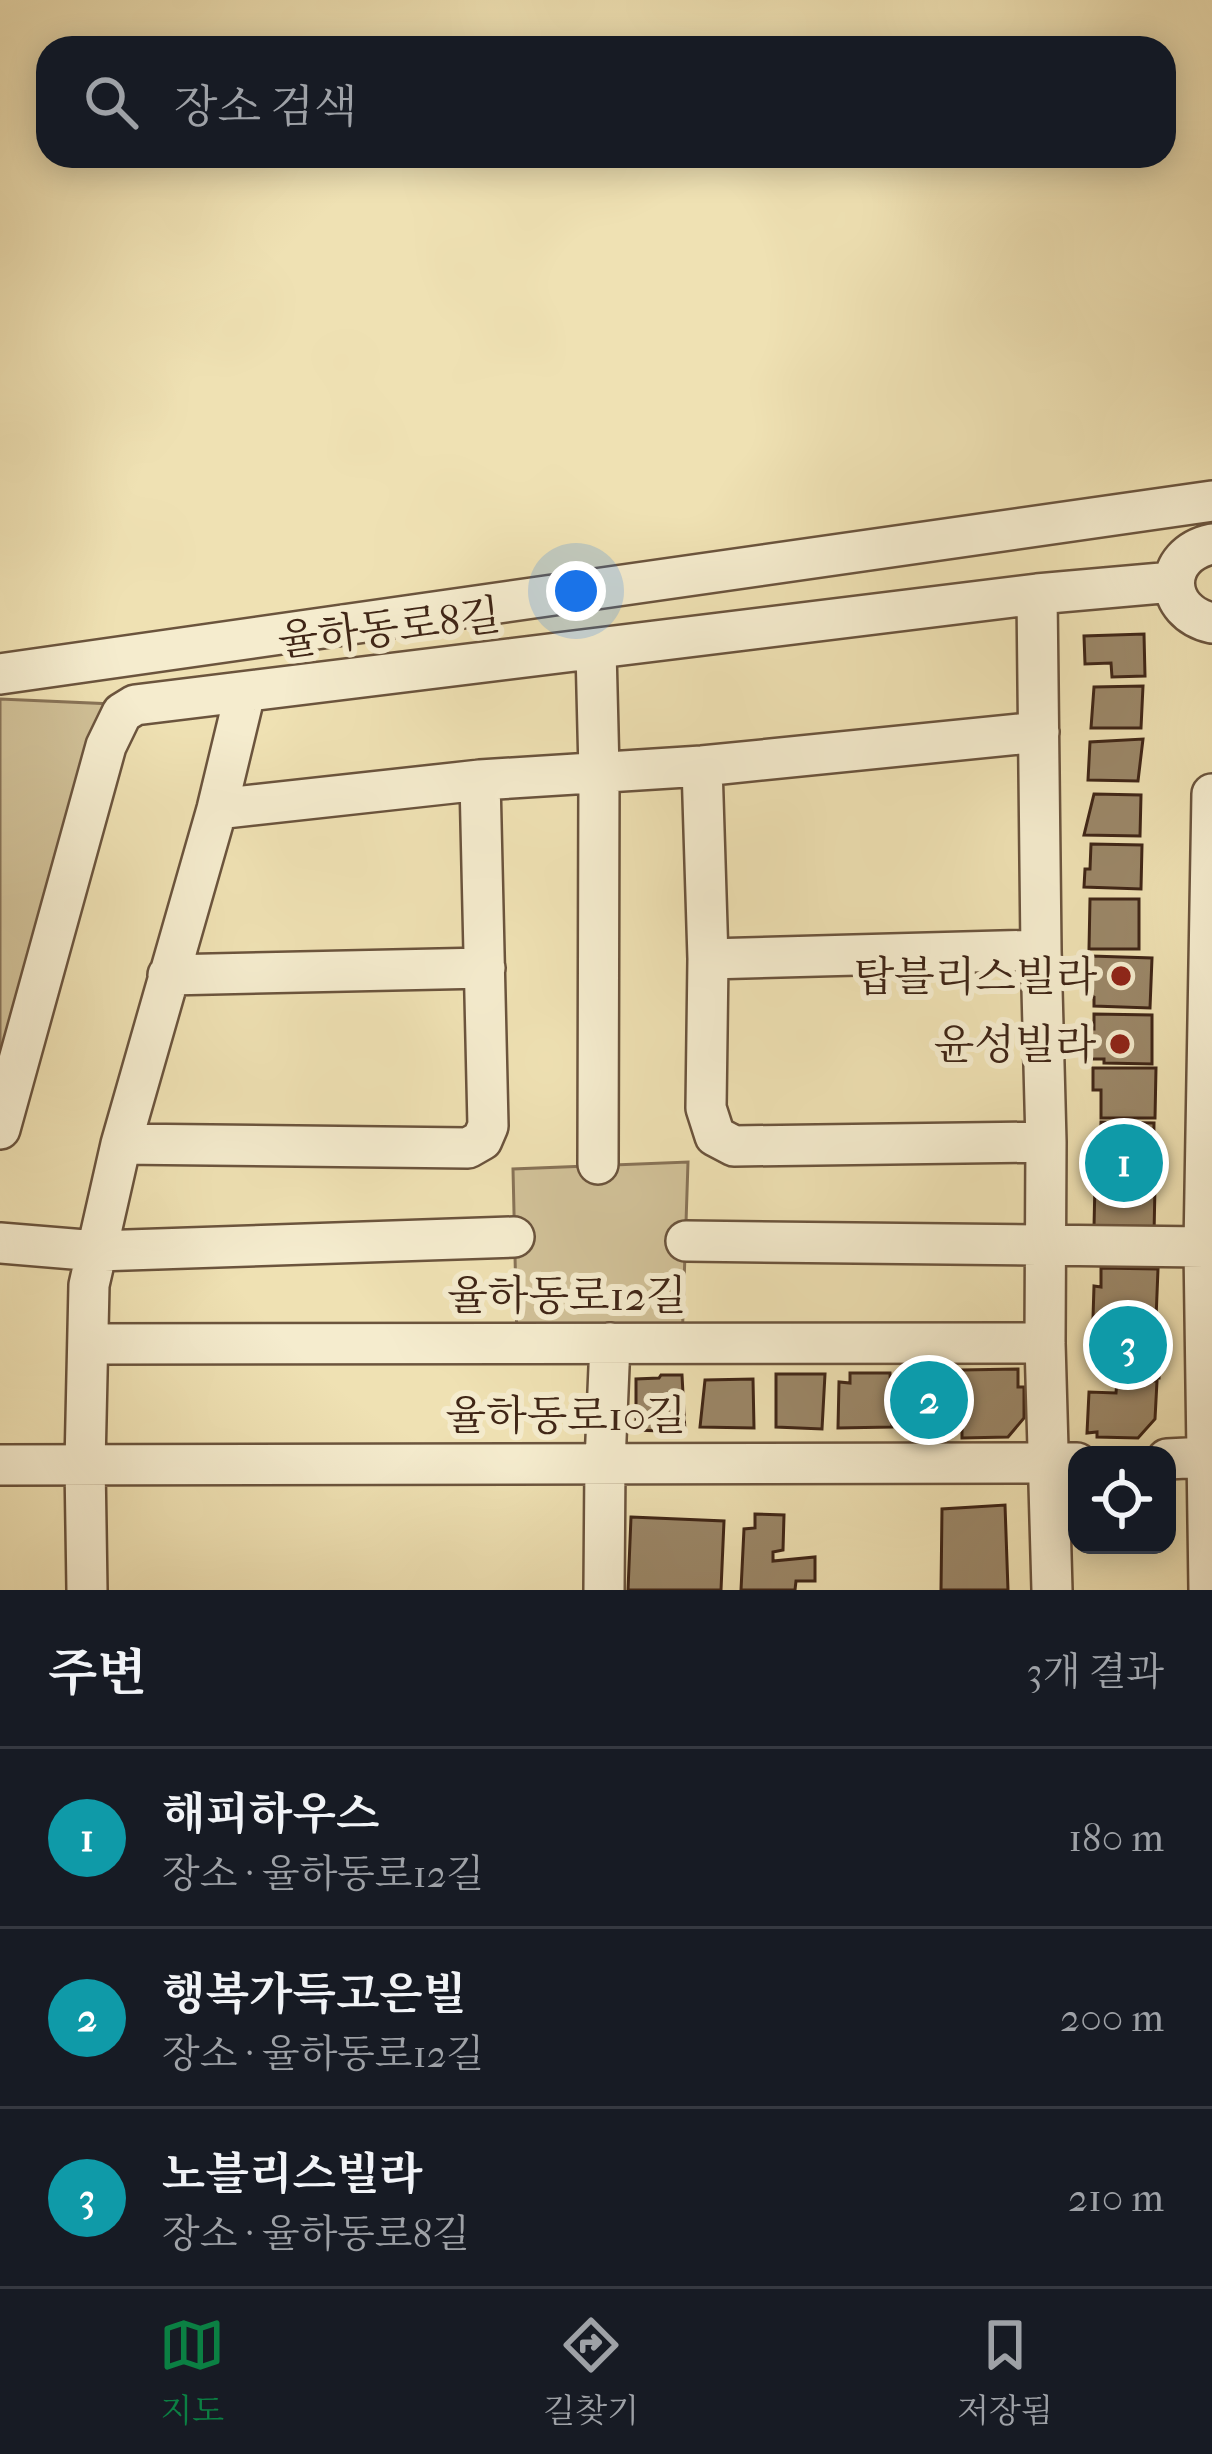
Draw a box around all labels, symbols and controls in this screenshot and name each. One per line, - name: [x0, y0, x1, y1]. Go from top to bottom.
- search box: [36, 36, 1176, 168]
- icon: search: [78, 69, 144, 135]
- text: 장소 검색: [174, 81, 358, 134]
- your location: [546, 561, 606, 621]
- street label: 율하동로8길: [275, 591, 503, 666]
- place label: 탑블리스빌라: [854, 953, 1097, 1002]
- marker: 탑블리스빌라: [1108, 963, 1134, 989]
- place label: 윤성빌라: [934, 1021, 1096, 1070]
- marker: 윤성빌라: [1107, 1031, 1133, 1057]
- pin: 1: [1085, 1118, 1163, 1208]
- street label: 율하동로12길: [447, 1272, 687, 1321]
- pin: 3: [1089, 1300, 1167, 1390]
- pin: 2: [890, 1355, 968, 1445]
- street label: 율하동로10길: [446, 1392, 686, 1441]
- map controls: [1068, 1446, 1176, 1554]
- button: locate: [1068, 1446, 1176, 1554]
- text: 주변: [48, 1643, 147, 1703]
- text: 3개 결과: [1027, 1649, 1164, 1695]
- text: 해피하우스: [162, 1788, 379, 1841]
- text: 1: [80, 1815, 94, 1861]
- text: 180 m: [1068, 1815, 1164, 1861]
- text: 장소 · 율하동로12길: [162, 1851, 484, 1897]
- text: 행복가득고은빌: [162, 1968, 466, 2021]
- text: 2: [77, 1995, 97, 2041]
- text: 200 m: [1060, 1995, 1164, 2041]
- text: 장소 · 율하동로12길: [162, 2031, 484, 2077]
- text: 노블리스빌라: [162, 2148, 423, 2201]
- text: 3: [79, 2175, 95, 2221]
- text: 210 m: [1068, 2175, 1164, 2221]
- text: 장소 · 율하동로8길: [162, 2211, 470, 2257]
- tab: 지도: [159, 2312, 225, 2431]
- tab: 길찾기: [543, 2312, 639, 2431]
- tab: 저장됨: [957, 2312, 1053, 2431]

